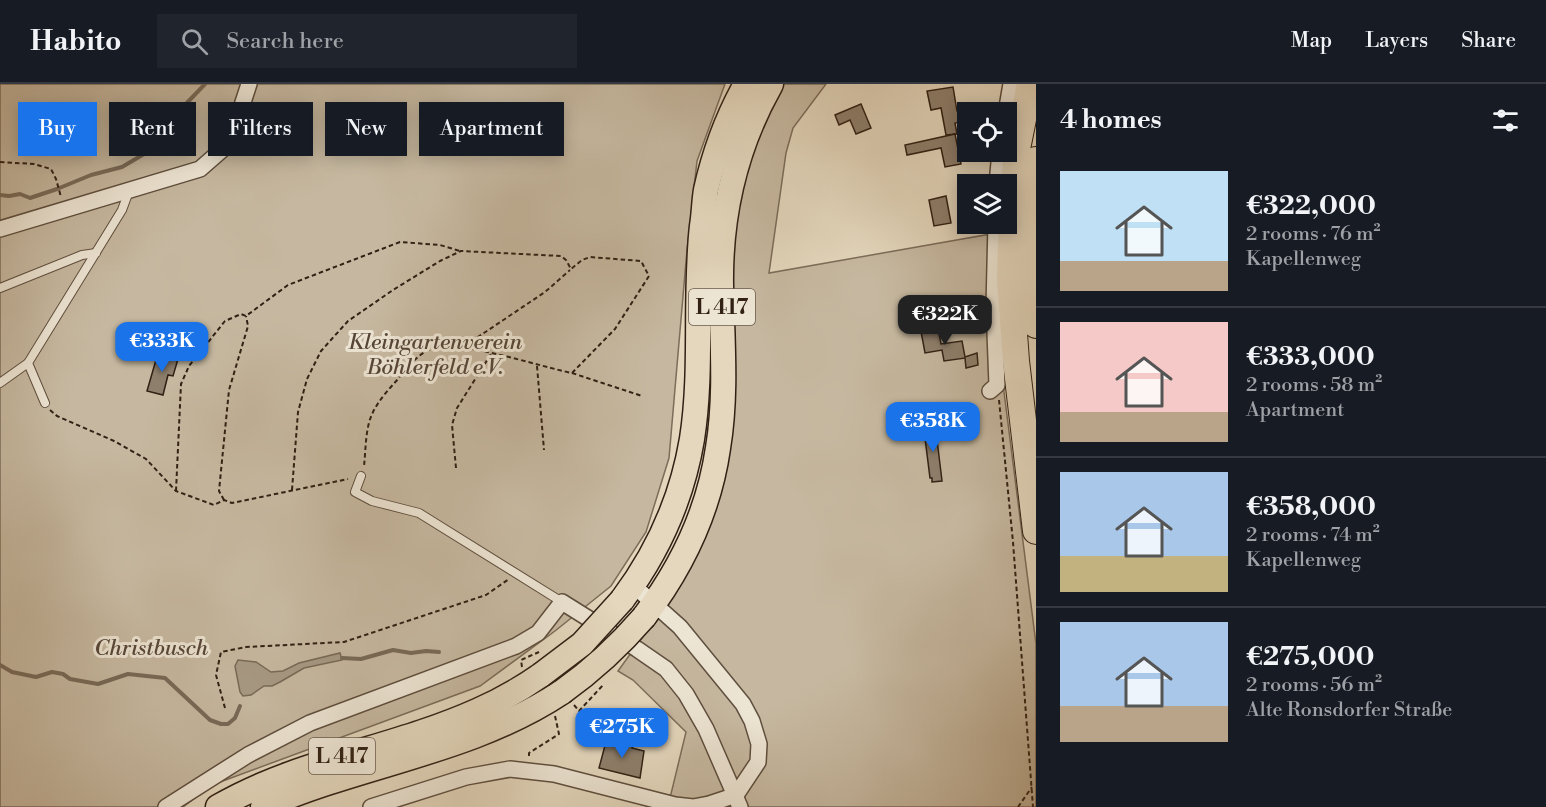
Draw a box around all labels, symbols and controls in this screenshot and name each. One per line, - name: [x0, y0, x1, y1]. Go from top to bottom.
- search box: [157, 14, 577, 68]
- text: Habito: [30, 24, 121, 59]
- icon: search: [178, 25, 211, 58]
- text: Search here: [226, 28, 344, 55]
- text: Map: [1291, 28, 1332, 54]
- text: Layers: [1365, 28, 1428, 54]
- text: Share: [1461, 28, 1516, 54]
- chip: Buy: [18, 102, 97, 156]
- chip: Rent: [109, 102, 196, 156]
- chip: Filters: [208, 102, 313, 156]
- chip: New: [325, 102, 407, 156]
- chip: Apartment: [419, 102, 564, 156]
- map controls: [957, 102, 1017, 234]
- button: locate: [957, 102, 1017, 162]
- text: 4 homes: [1060, 104, 1162, 136]
- icon: filters: [1489, 104, 1522, 137]
- button: layers: [957, 174, 1017, 234]
- text: €322,000: [1246, 190, 1376, 222]
- icon: home: [1108, 195, 1180, 267]
- text: 2 rooms · 76 m²: [1246, 222, 1380, 247]
- text: Kapellenweg: [1246, 247, 1361, 272]
- road number: L 417: [689, 289, 755, 325]
- pin: €322K: [903, 295, 987, 346]
- text: €322K: [912, 302, 978, 327]
- pin: €333K: [120, 322, 204, 373]
- text: €333K: [129, 329, 195, 354]
- park label: Kleingartenverein Böhlerfeld e.V.: [348, 329, 523, 381]
- text: €333,000: [1246, 341, 1375, 373]
- icon: home: [1108, 346, 1180, 418]
- text: 2 rooms · 58 m²: [1246, 373, 1382, 398]
- text: Apartment: [1246, 398, 1344, 423]
- pin: €358K: [891, 402, 975, 453]
- text: €358K: [900, 409, 966, 434]
- text: €358,000: [1246, 491, 1376, 523]
- icon: home: [1108, 496, 1180, 568]
- text: 2 rooms · 74 m²: [1246, 523, 1380, 548]
- text: Kapellenweg: [1246, 548, 1361, 573]
- park label: Christbusch: [94, 635, 209, 662]
- text: €275,000: [1246, 641, 1375, 673]
- icon: home: [1108, 646, 1180, 718]
- text: 2 rooms · 56 m²: [1246, 673, 1382, 698]
- text: Alte Ronsdorfer Straße: [1246, 698, 1452, 723]
- pin: €275K: [580, 708, 664, 759]
- text: €275K: [589, 715, 655, 740]
- road number: L 417: [309, 738, 375, 774]

